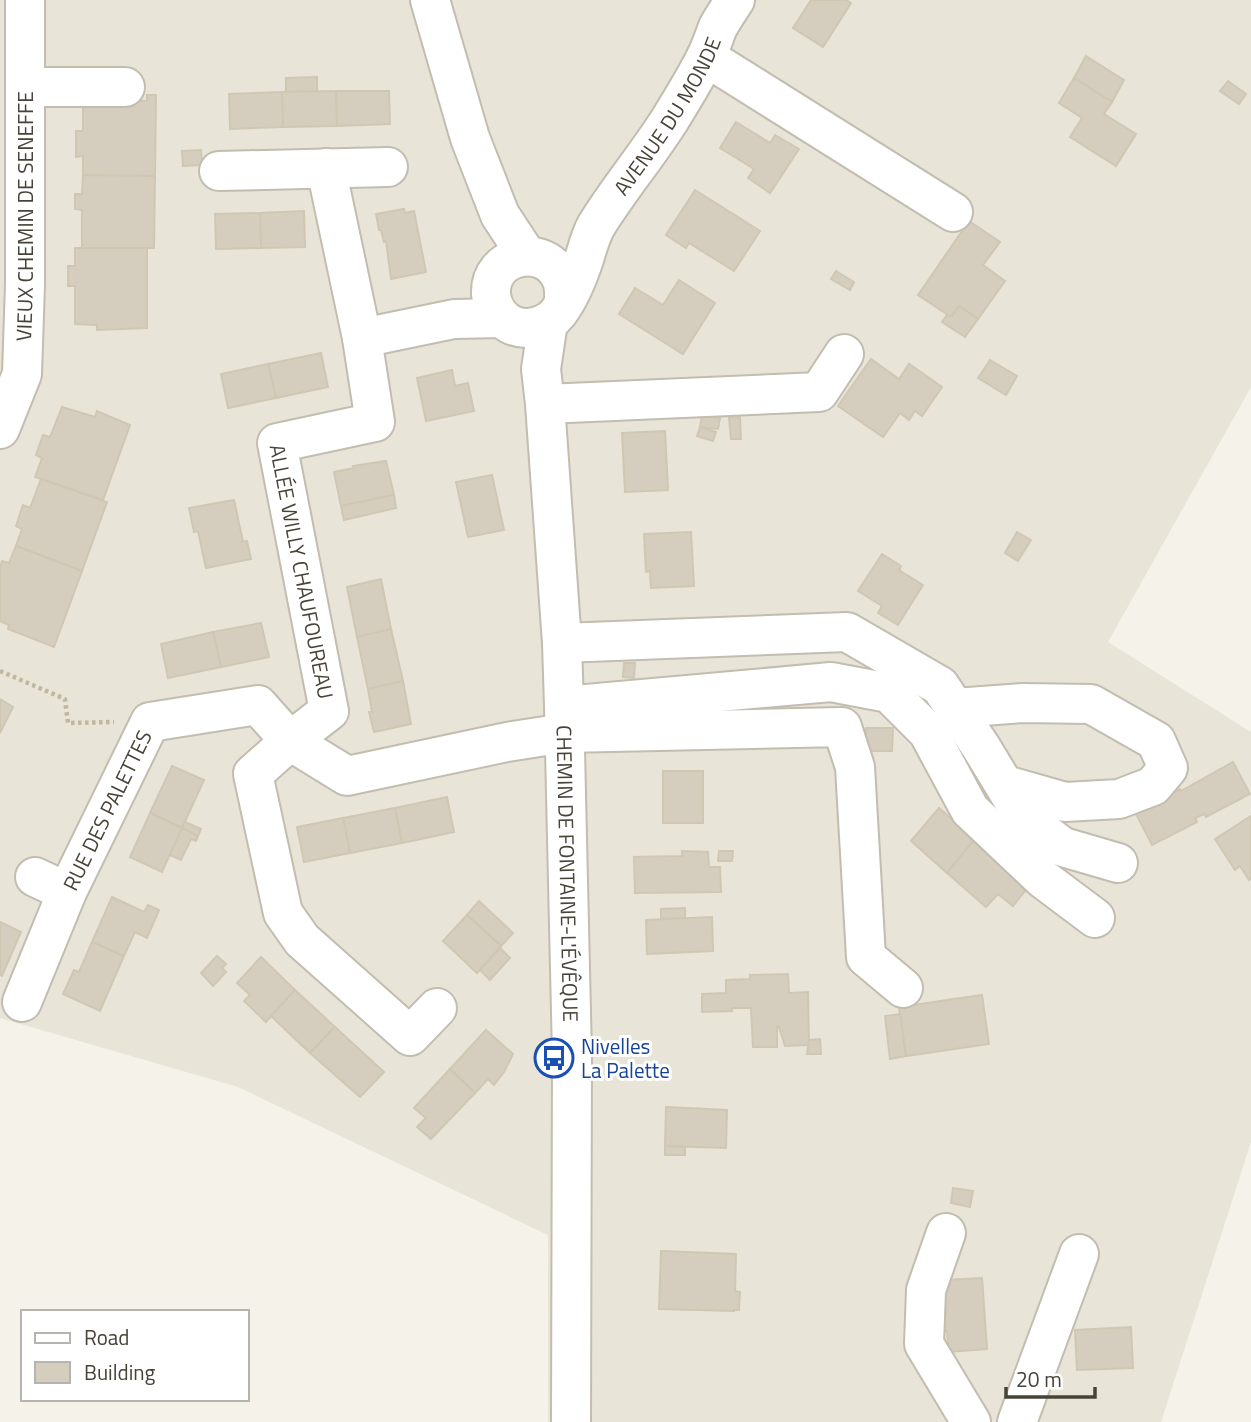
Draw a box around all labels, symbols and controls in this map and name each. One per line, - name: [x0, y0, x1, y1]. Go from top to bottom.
- street label: AVENUE DU MONDE: [605, 32, 729, 202]
- street label: VIEUX CHEMIN DE SENEFFE: [7, 91, 41, 342]
- street label: ALLÉE WILLY CHAUFOUREAU: [262, 442, 342, 702]
- street label: RUE DES PALETTES: [54, 724, 160, 896]
- street label: CHEMIN DE FONTAINE-L'ÉVÊQUE: [548, 725, 587, 1022]
- place label: Nivelles La Palette: [581, 1030, 670, 1086]
- bus stop icon: Nivelles La Palette: [533, 1037, 575, 1079]
- legend: [21, 1310, 248, 1401]
- text: Road: [84, 1321, 129, 1353]
- text: Building: [84, 1356, 156, 1388]
- scale bar: [1006, 1356, 1095, 1400]
- text: 20 m: [1016, 1363, 1062, 1395]

